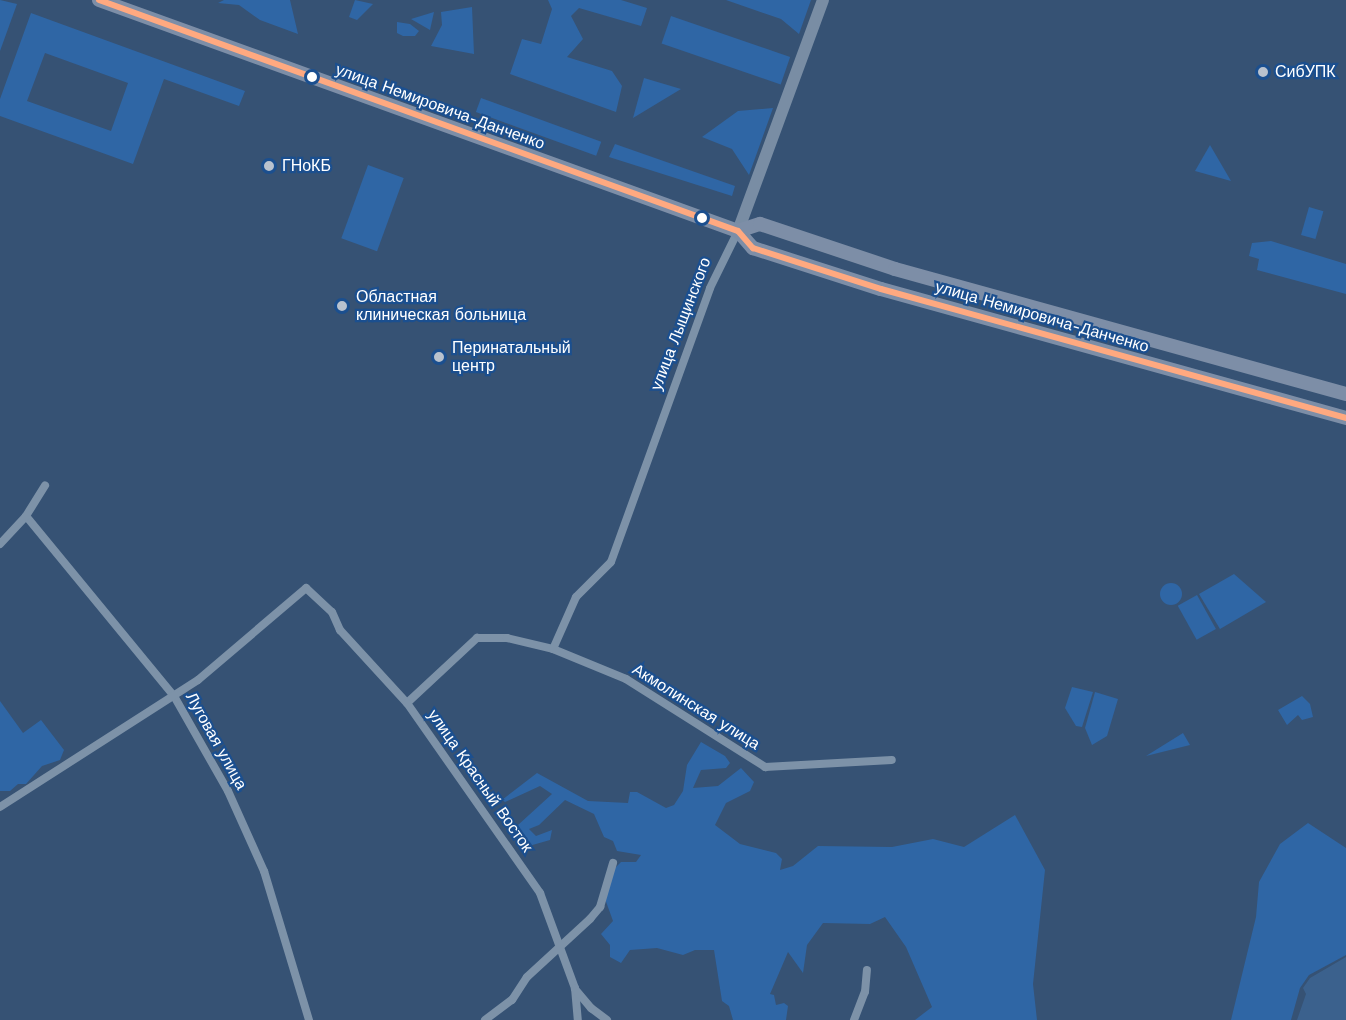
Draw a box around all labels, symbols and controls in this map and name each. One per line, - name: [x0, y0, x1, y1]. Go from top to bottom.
- street label: улица Немировича-Данченко: [333, 60, 547, 154]
- place label: СибУПК: [1275, 62, 1336, 82]
- marker: СибУПК: [1256, 65, 1270, 79]
- unlabelled marker: [306, 71, 318, 83]
- place label: ГНоКБ: [282, 156, 331, 176]
- marker: ГНоКБ: [260, 157, 278, 175]
- unlabelled marker: [696, 212, 708, 224]
- street label: улица Лыщинского: [647, 255, 715, 393]
- street label: улица Немировича-Данченко: [933, 277, 1151, 357]
- place label: Областная клиническая больница: [356, 287, 526, 325]
- marker: Областная клиническая больница: [333, 297, 351, 315]
- place label: Перинатальный центр: [452, 338, 571, 376]
- marker: Перинатальный центр: [430, 348, 448, 366]
- street label: Акмолинская улица: [629, 660, 763, 754]
- street label: Луговая улица: [181, 689, 251, 793]
- street label: улица Красный Восток: [423, 706, 537, 856]

